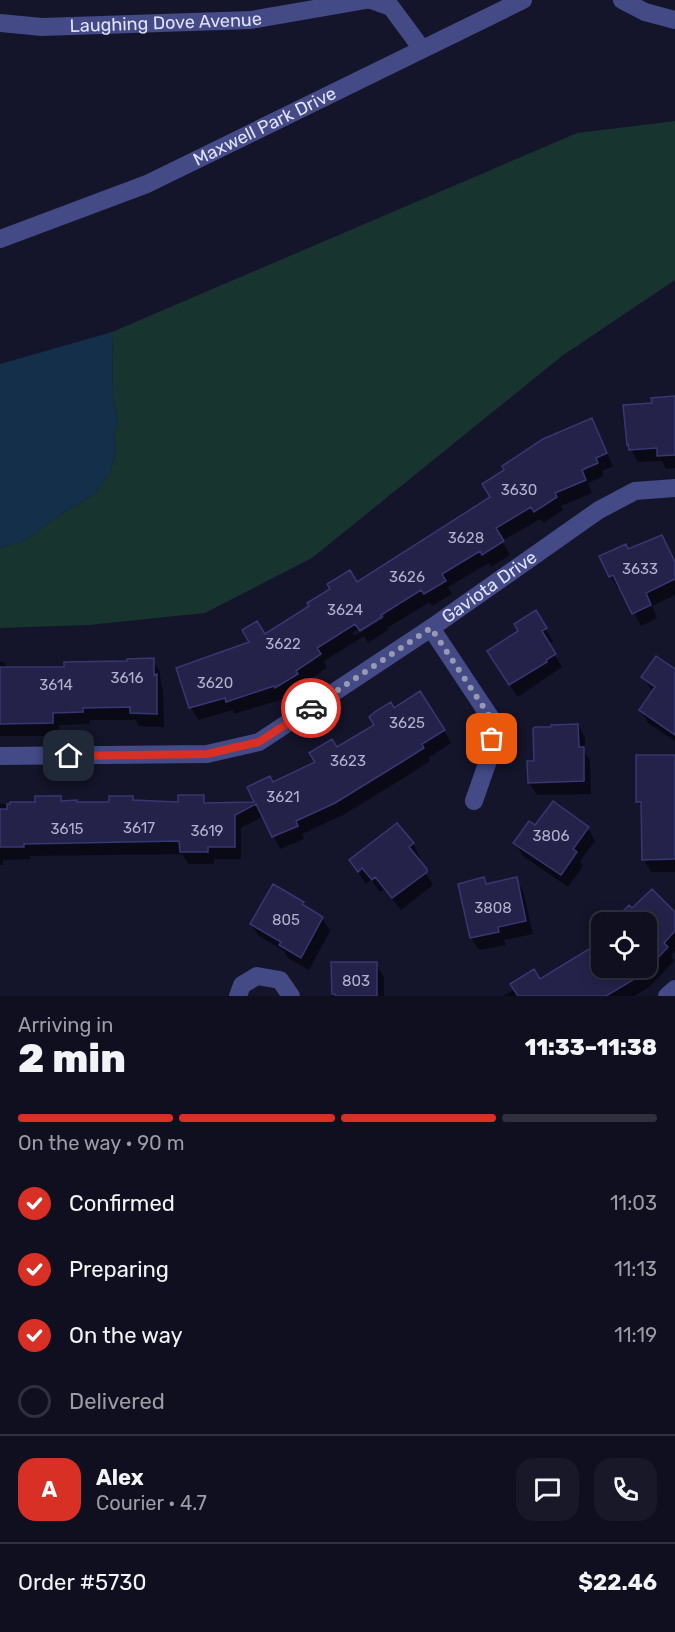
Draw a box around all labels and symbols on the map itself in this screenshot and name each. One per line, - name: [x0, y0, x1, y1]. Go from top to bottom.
- street label: Laughing Dove Avenue: [69, 7, 264, 37]
- street label: Maxwell Park Drive: [190, 82, 340, 171]
- house number: 3630: [501, 481, 537, 499]
- house number: 3628: [448, 529, 484, 547]
- street label: Gaviota Drive: [437, 546, 541, 628]
- house number: 3633: [622, 560, 658, 578]
- house number: 3626: [389, 568, 425, 586]
- house number: 3624: [327, 601, 363, 619]
- house number: 3622: [265, 635, 301, 653]
- house number: 3616: [110, 669, 144, 687]
- house number: 3620: [197, 674, 233, 692]
- house number: 3614: [39, 676, 73, 694]
- courier: [281, 678, 341, 738]
- pin: [466, 713, 517, 764]
- house number: 3625: [389, 714, 425, 732]
- pin: [43, 730, 94, 781]
- house number: 3623: [330, 752, 366, 770]
- house number: 3621: [266, 788, 300, 806]
- house number: 3617: [123, 819, 155, 837]
- house number: 3615: [50, 820, 84, 838]
- house number: 3619: [190, 822, 224, 840]
- house number: 3806: [532, 827, 570, 845]
- house number: 3808: [474, 899, 512, 917]
- house number: 805: [272, 911, 300, 929]
- house number: 803: [342, 972, 370, 990]

